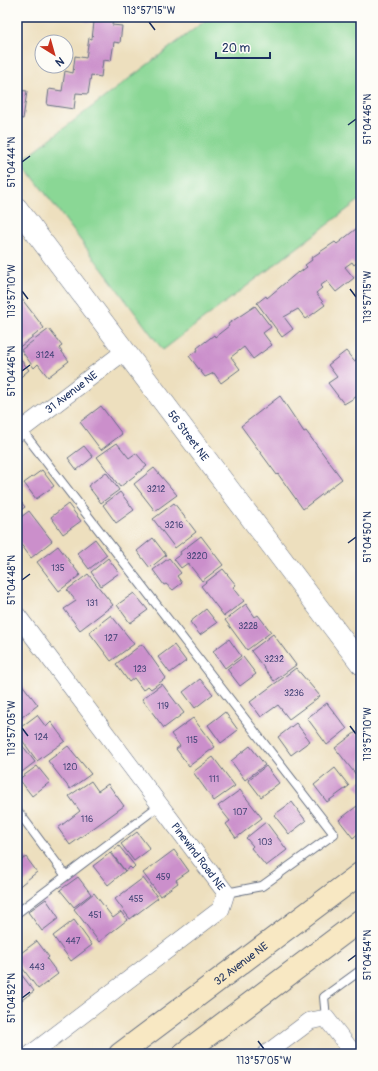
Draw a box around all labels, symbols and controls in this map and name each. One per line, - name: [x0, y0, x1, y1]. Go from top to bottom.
- text: 113°57'15"W: [123, 5, 176, 17]
- north arrow: [34, 34, 74, 74]
- scale bar: [216, 34, 270, 60]
- text: 20 m: [222, 41, 251, 56]
- text: N: [52, 54, 67, 69]
- text: 51°04'46"N: [362, 93, 374, 144]
- text: 51°04'44"N: [6, 136, 18, 187]
- text: 113°57'10"W: [6, 264, 18, 318]
- text: 113°57'15"W: [362, 270, 374, 323]
- text: 51°04'46"N: [6, 345, 18, 396]
- house number: 3124: [36, 350, 55, 361]
- street label: 31 Avenue NE: [43, 368, 100, 416]
- street label: 56 Street NE: [165, 408, 212, 464]
- house number: 3212: [147, 484, 165, 495]
- text: 51°04'50"N: [362, 511, 374, 563]
- house number: 3216: [165, 520, 183, 531]
- house number: 3220: [186, 551, 208, 562]
- text: 51°04'48"N: [6, 555, 18, 605]
- house number: 135: [51, 563, 65, 574]
- house number: 131: [86, 598, 98, 609]
- house number: 3228: [238, 621, 258, 632]
- house number: 127: [104, 633, 118, 644]
- house number: 3232: [264, 654, 284, 665]
- house number: 123: [133, 664, 147, 675]
- house number: 3236: [284, 688, 304, 699]
- text: 113°57'05"W: [6, 700, 18, 756]
- house number: 119: [157, 701, 169, 712]
- text: 113°57'10"W: [362, 707, 374, 761]
- house number: 124: [34, 732, 49, 743]
- house number: 115: [186, 735, 198, 746]
- house number: 120: [63, 762, 77, 773]
- house number: 111: [209, 774, 219, 785]
- house number: 107: [233, 807, 247, 818]
- house number: 116: [81, 814, 93, 825]
- street label: Pinewind Road NE: [168, 820, 228, 893]
- house number: 103: [258, 837, 272, 848]
- house number: 459: [156, 872, 171, 883]
- house number: 455: [129, 894, 144, 905]
- house number: 451: [88, 910, 102, 921]
- text: 51°04'54"N: [362, 930, 374, 980]
- house number: 447: [65, 936, 81, 947]
- street label: 32 Avenue NE: [212, 939, 271, 988]
- house number: 443: [29, 962, 45, 973]
- text: 51°04'52"N: [6, 973, 18, 1023]
- text: 113°57'05"W: [236, 1055, 292, 1067]

